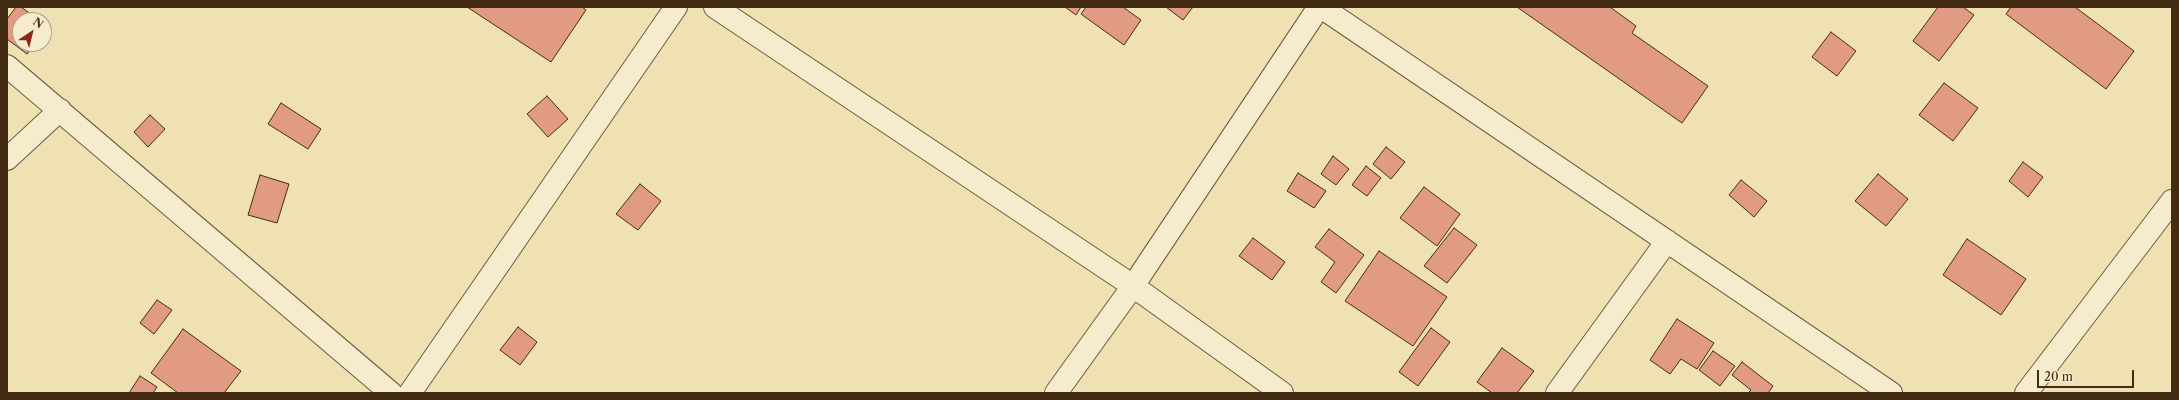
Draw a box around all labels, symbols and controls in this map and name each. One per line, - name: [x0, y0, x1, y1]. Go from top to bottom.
- north arrow: [12, 12, 52, 52]
- text: N: [30, 15, 46, 31]
- scale bar: [2039, 362, 2136, 388]
- text: 20 m: [2044, 369, 2073, 384]

